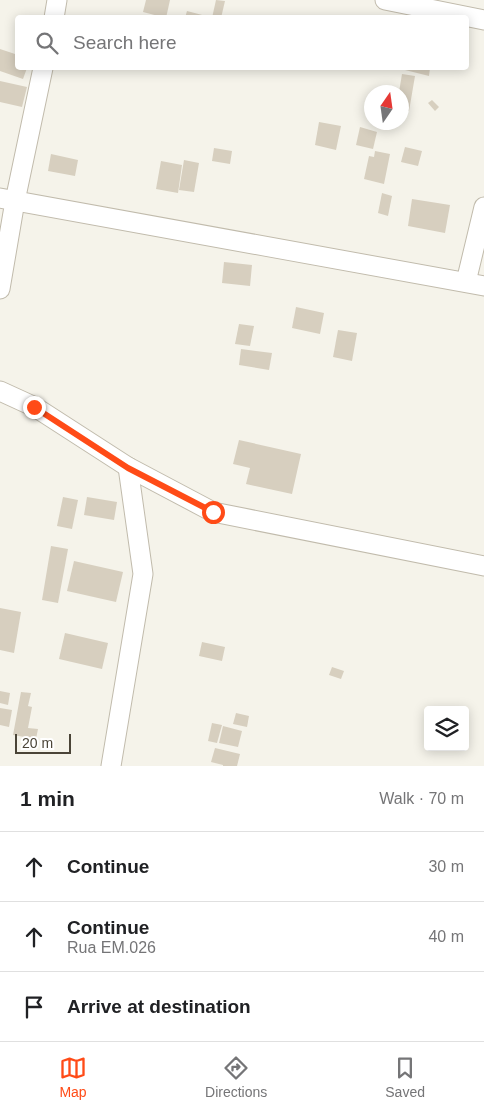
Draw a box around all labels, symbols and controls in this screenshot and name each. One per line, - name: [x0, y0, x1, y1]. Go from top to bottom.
- search box: [15, 15, 469, 70]
- icon: search: [33, 29, 61, 57]
- text: Search here: [73, 32, 177, 53]
- north arrow: [364, 85, 409, 130]
- route end: [23, 396, 46, 419]
- route start: [202, 501, 225, 524]
- map controls: [424, 706, 469, 751]
- button: layers: [424, 706, 469, 751]
- scale bar: [15, 731, 71, 754]
- text: 20 m: [22, 735, 53, 751]
- text: 1 min: [20, 787, 75, 810]
- text: Walk · 70 m: [379, 790, 464, 807]
- icon: ahead: [20, 853, 48, 881]
- text: Continue: [67, 856, 149, 877]
- text: 30 m: [428, 858, 464, 875]
- text: Continue: [67, 917, 149, 938]
- icon: ahead: [20, 923, 48, 951]
- text: 40 m: [428, 928, 464, 945]
- text: Rua EM.026: [67, 939, 156, 956]
- icon: arrive: [20, 993, 48, 1021]
- text: Arrive at destination: [67, 996, 251, 1017]
- tab: Map: [59, 1054, 87, 1100]
- tab: Directions: [205, 1054, 267, 1100]
- tab: Saved: [385, 1054, 425, 1100]

